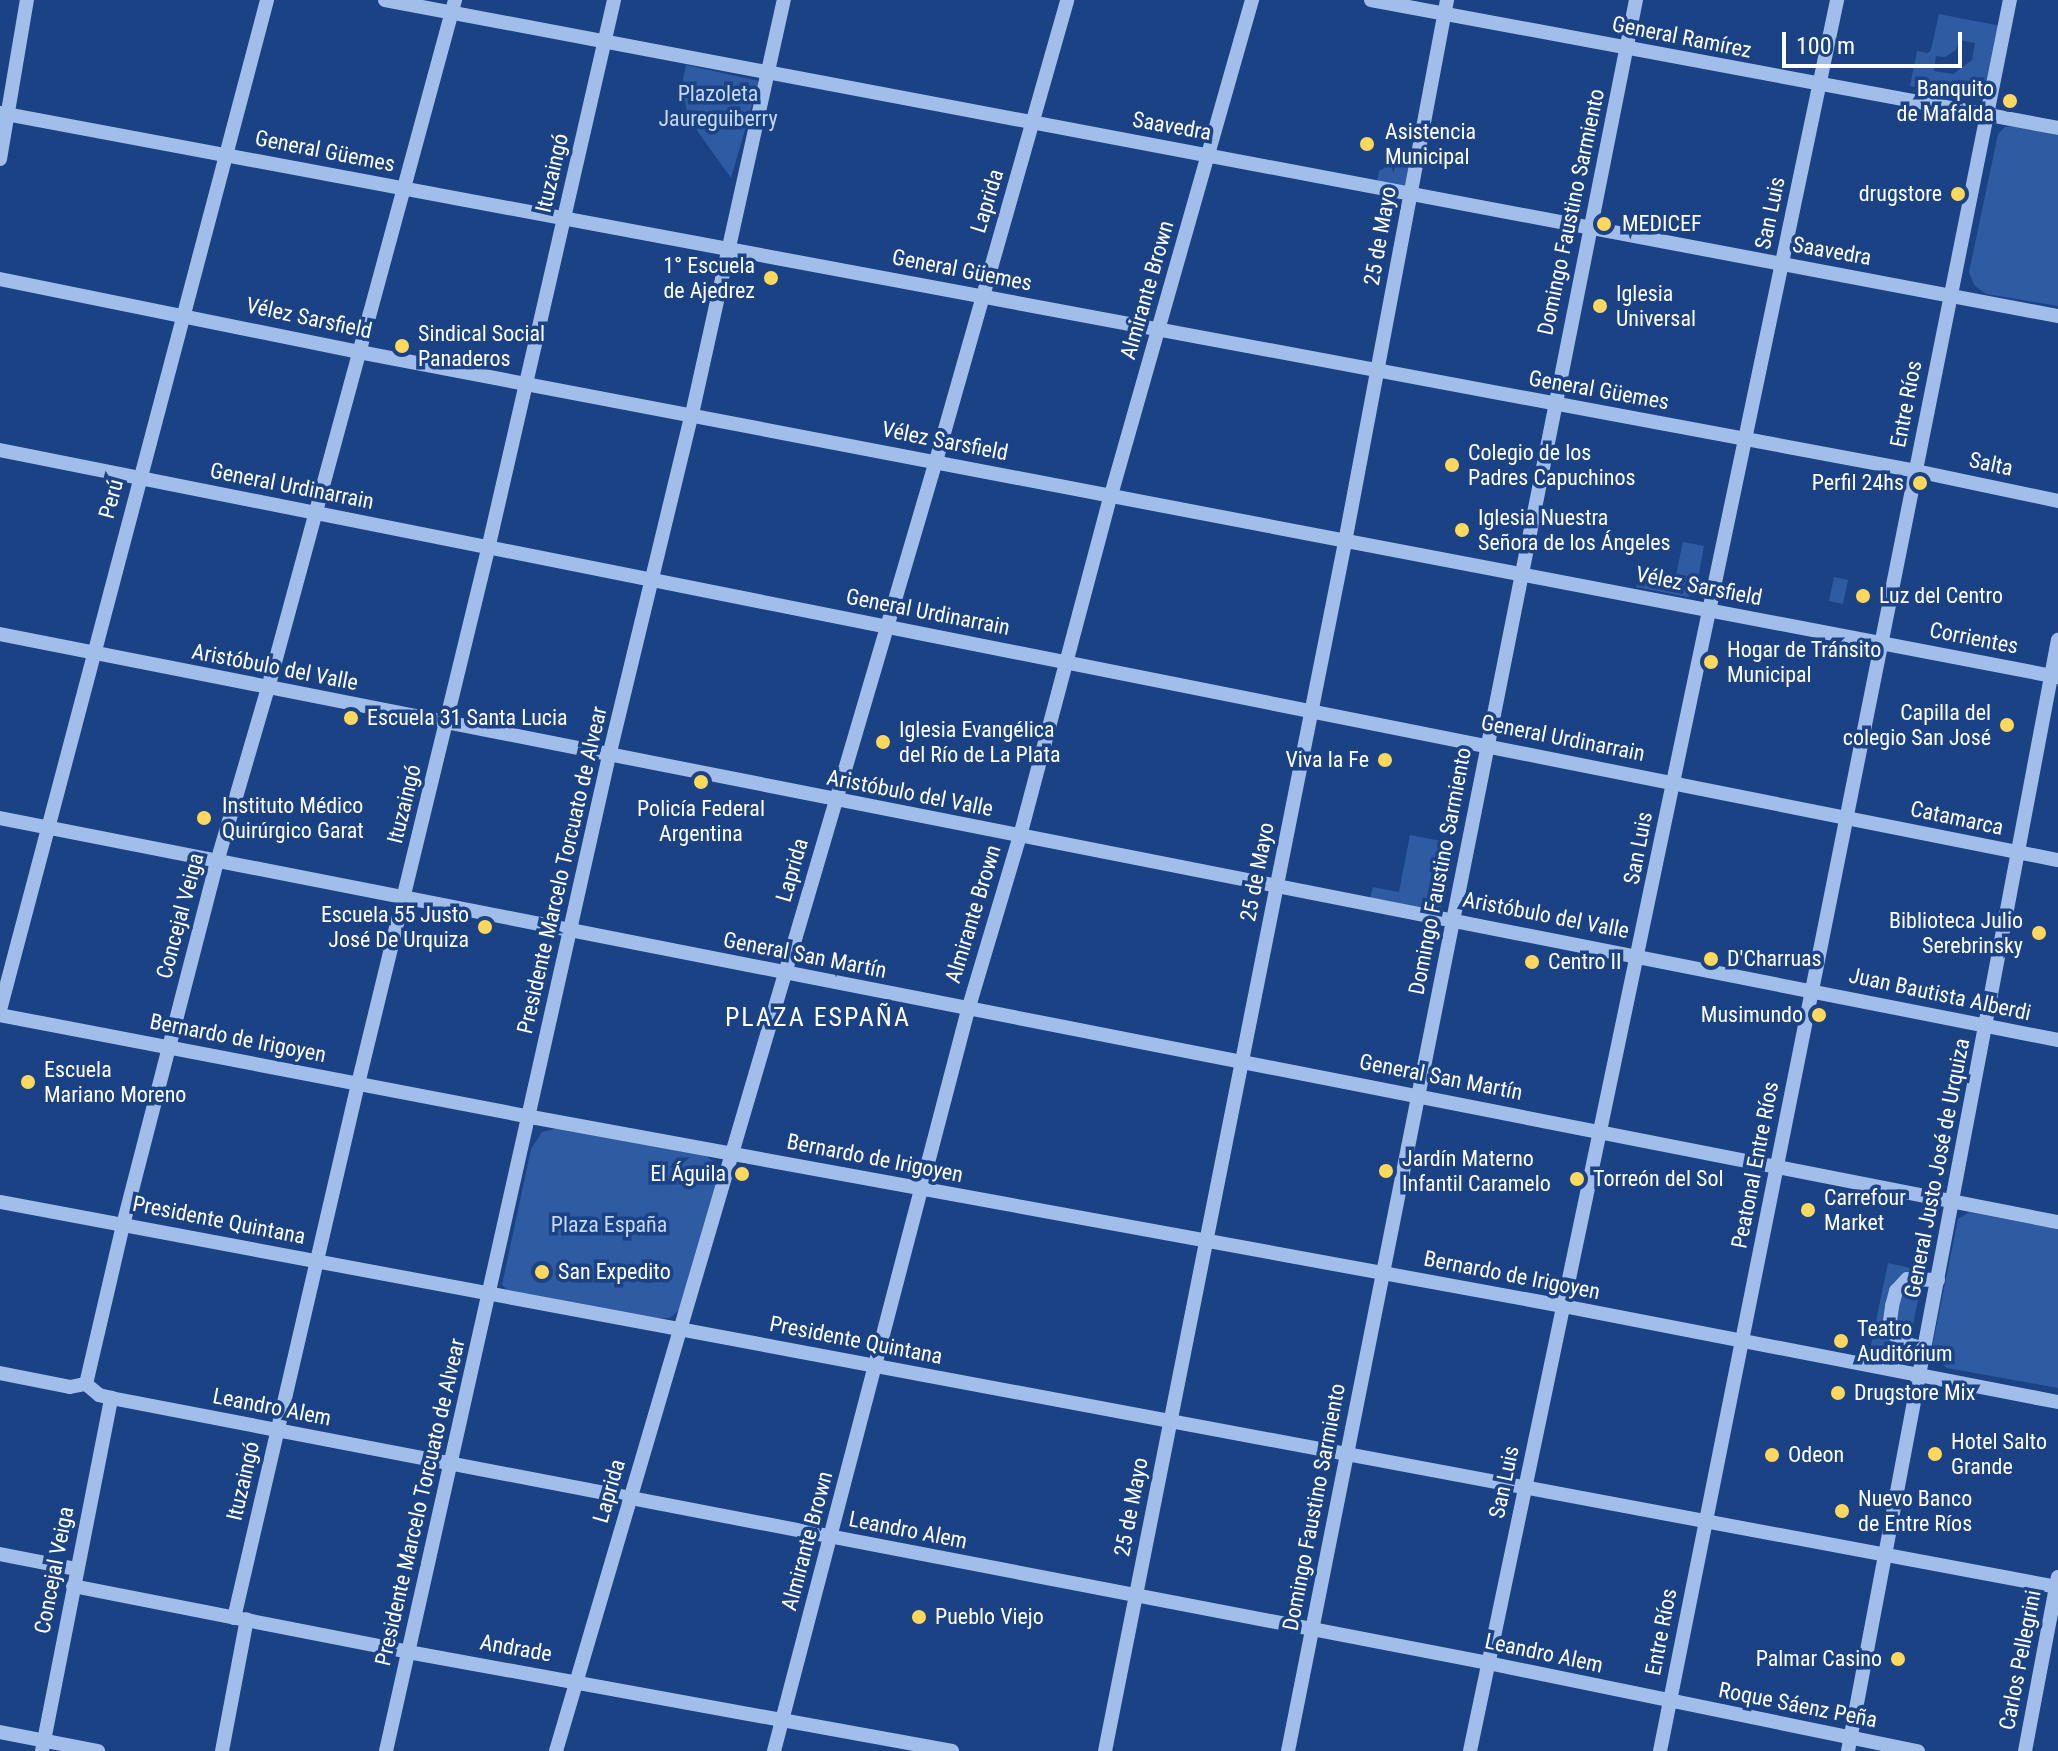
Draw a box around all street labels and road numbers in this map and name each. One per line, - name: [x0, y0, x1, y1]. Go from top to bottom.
- street label: General Ramírez: [1610, 11, 1754, 63]
- street label: Domingo Faustino Sarmiento: [1532, 86, 1610, 338]
- street label: Saavedra: [1130, 106, 1214, 146]
- street label: General Güemes: [253, 124, 397, 178]
- street label: Ituzaingó: [530, 131, 574, 215]
- street label: Laprida: [965, 166, 1009, 236]
- street label: San Luis: [1749, 174, 1791, 252]
- street label: 25 de Mayo: [1358, 184, 1402, 288]
- street label: Almirante Brown: [1115, 218, 1179, 362]
- street label: Saavedra: [1790, 231, 1874, 271]
- street label: General Güemes: [890, 243, 1034, 297]
- street label: Vélez Sarsfield: [244, 292, 374, 344]
- street label: Entre Ríos: [1885, 358, 1927, 450]
- street label: General Güemes: [1527, 365, 1671, 415]
- street label: Vélez Sarsfield: [880, 416, 1010, 466]
- street label: Salta: [1967, 447, 2015, 481]
- street label: General Urdinarrain: [208, 457, 376, 515]
- street label: Perú: [93, 476, 129, 522]
- street label: Vélez Sarsfield: [1634, 561, 1764, 611]
- street label: General Urdinarrain: [844, 583, 1012, 641]
- street label: Corrientes: [1927, 616, 2021, 660]
- street label: Aristóbulo del Valle: [190, 638, 360, 696]
- street label: Presidente Marcelo Torcuato de Alvear: [511, 704, 613, 1036]
- street label: General Urdinarrain: [1479, 709, 1647, 767]
- street label: Domingo Faustino Sarmiento: [1403, 745, 1477, 997]
- street label: Ituzaingó: [381, 762, 427, 846]
- street label: Aristóbulo del Valle: [825, 764, 995, 822]
- street label: Catamarca: [1908, 795, 2006, 841]
- street label: San Luis: [1618, 809, 1658, 887]
- street label: 25 de Mayo: [1234, 820, 1280, 924]
- street label: Laprida: [770, 835, 814, 905]
- street label: Almirante Brown: [939, 842, 1007, 986]
- street label: Concejal Veiga: [151, 850, 209, 982]
- street label: Aristóbulo del Valle: [1461, 886, 1631, 944]
- street label: General San Martín: [721, 926, 889, 984]
- street label: Juan Bautista Alberdi: [1846, 962, 2034, 1026]
- street label: Bernardo de Irigoyen: [148, 1008, 328, 1068]
- street label: General Justo José de Urquiza: [1899, 1036, 1975, 1300]
- street label: General San Martín: [1357, 1048, 1525, 1106]
- street label: Peatonal Entre Ríos: [1726, 1079, 1784, 1251]
- street label: Bernardo de Irigoyen: [785, 1128, 965, 1188]
- street label: Presidente Quintana: [130, 1190, 308, 1250]
- street label: Bernardo de Irigoyen: [1422, 1245, 1602, 1305]
- street label: Presidente Quintana: [767, 1310, 945, 1370]
- street label: Presidente Marcelo Torcuato de Alvear: [369, 1336, 471, 1668]
- street label: Domingo Faustino Sarmiento: [1277, 1381, 1351, 1633]
- street label: Leandro Alem: [211, 1383, 333, 1431]
- street label: Ituzaingó: [221, 1439, 265, 1523]
- street label: San Luis: [1483, 1443, 1525, 1521]
- street label: 25 de Mayo: [1108, 1455, 1154, 1559]
- street label: Laprida: [587, 1456, 631, 1526]
- street label: Almirante Brown: [776, 1468, 838, 1614]
- street label: Concejal Veiga: [29, 1504, 79, 1636]
- street label: Leandro Alem: [847, 1506, 969, 1554]
- street label: Entre Ríos: [1640, 1586, 1682, 1678]
- street label: Carlos Pellegrini: [1993, 1588, 2047, 1732]
- street label: Leandro Alem: [1483, 1628, 1605, 1678]
- street label: Andrade: [478, 1629, 554, 1667]
- street label: Roque Sáenz Peña: [1717, 1677, 1879, 1733]

